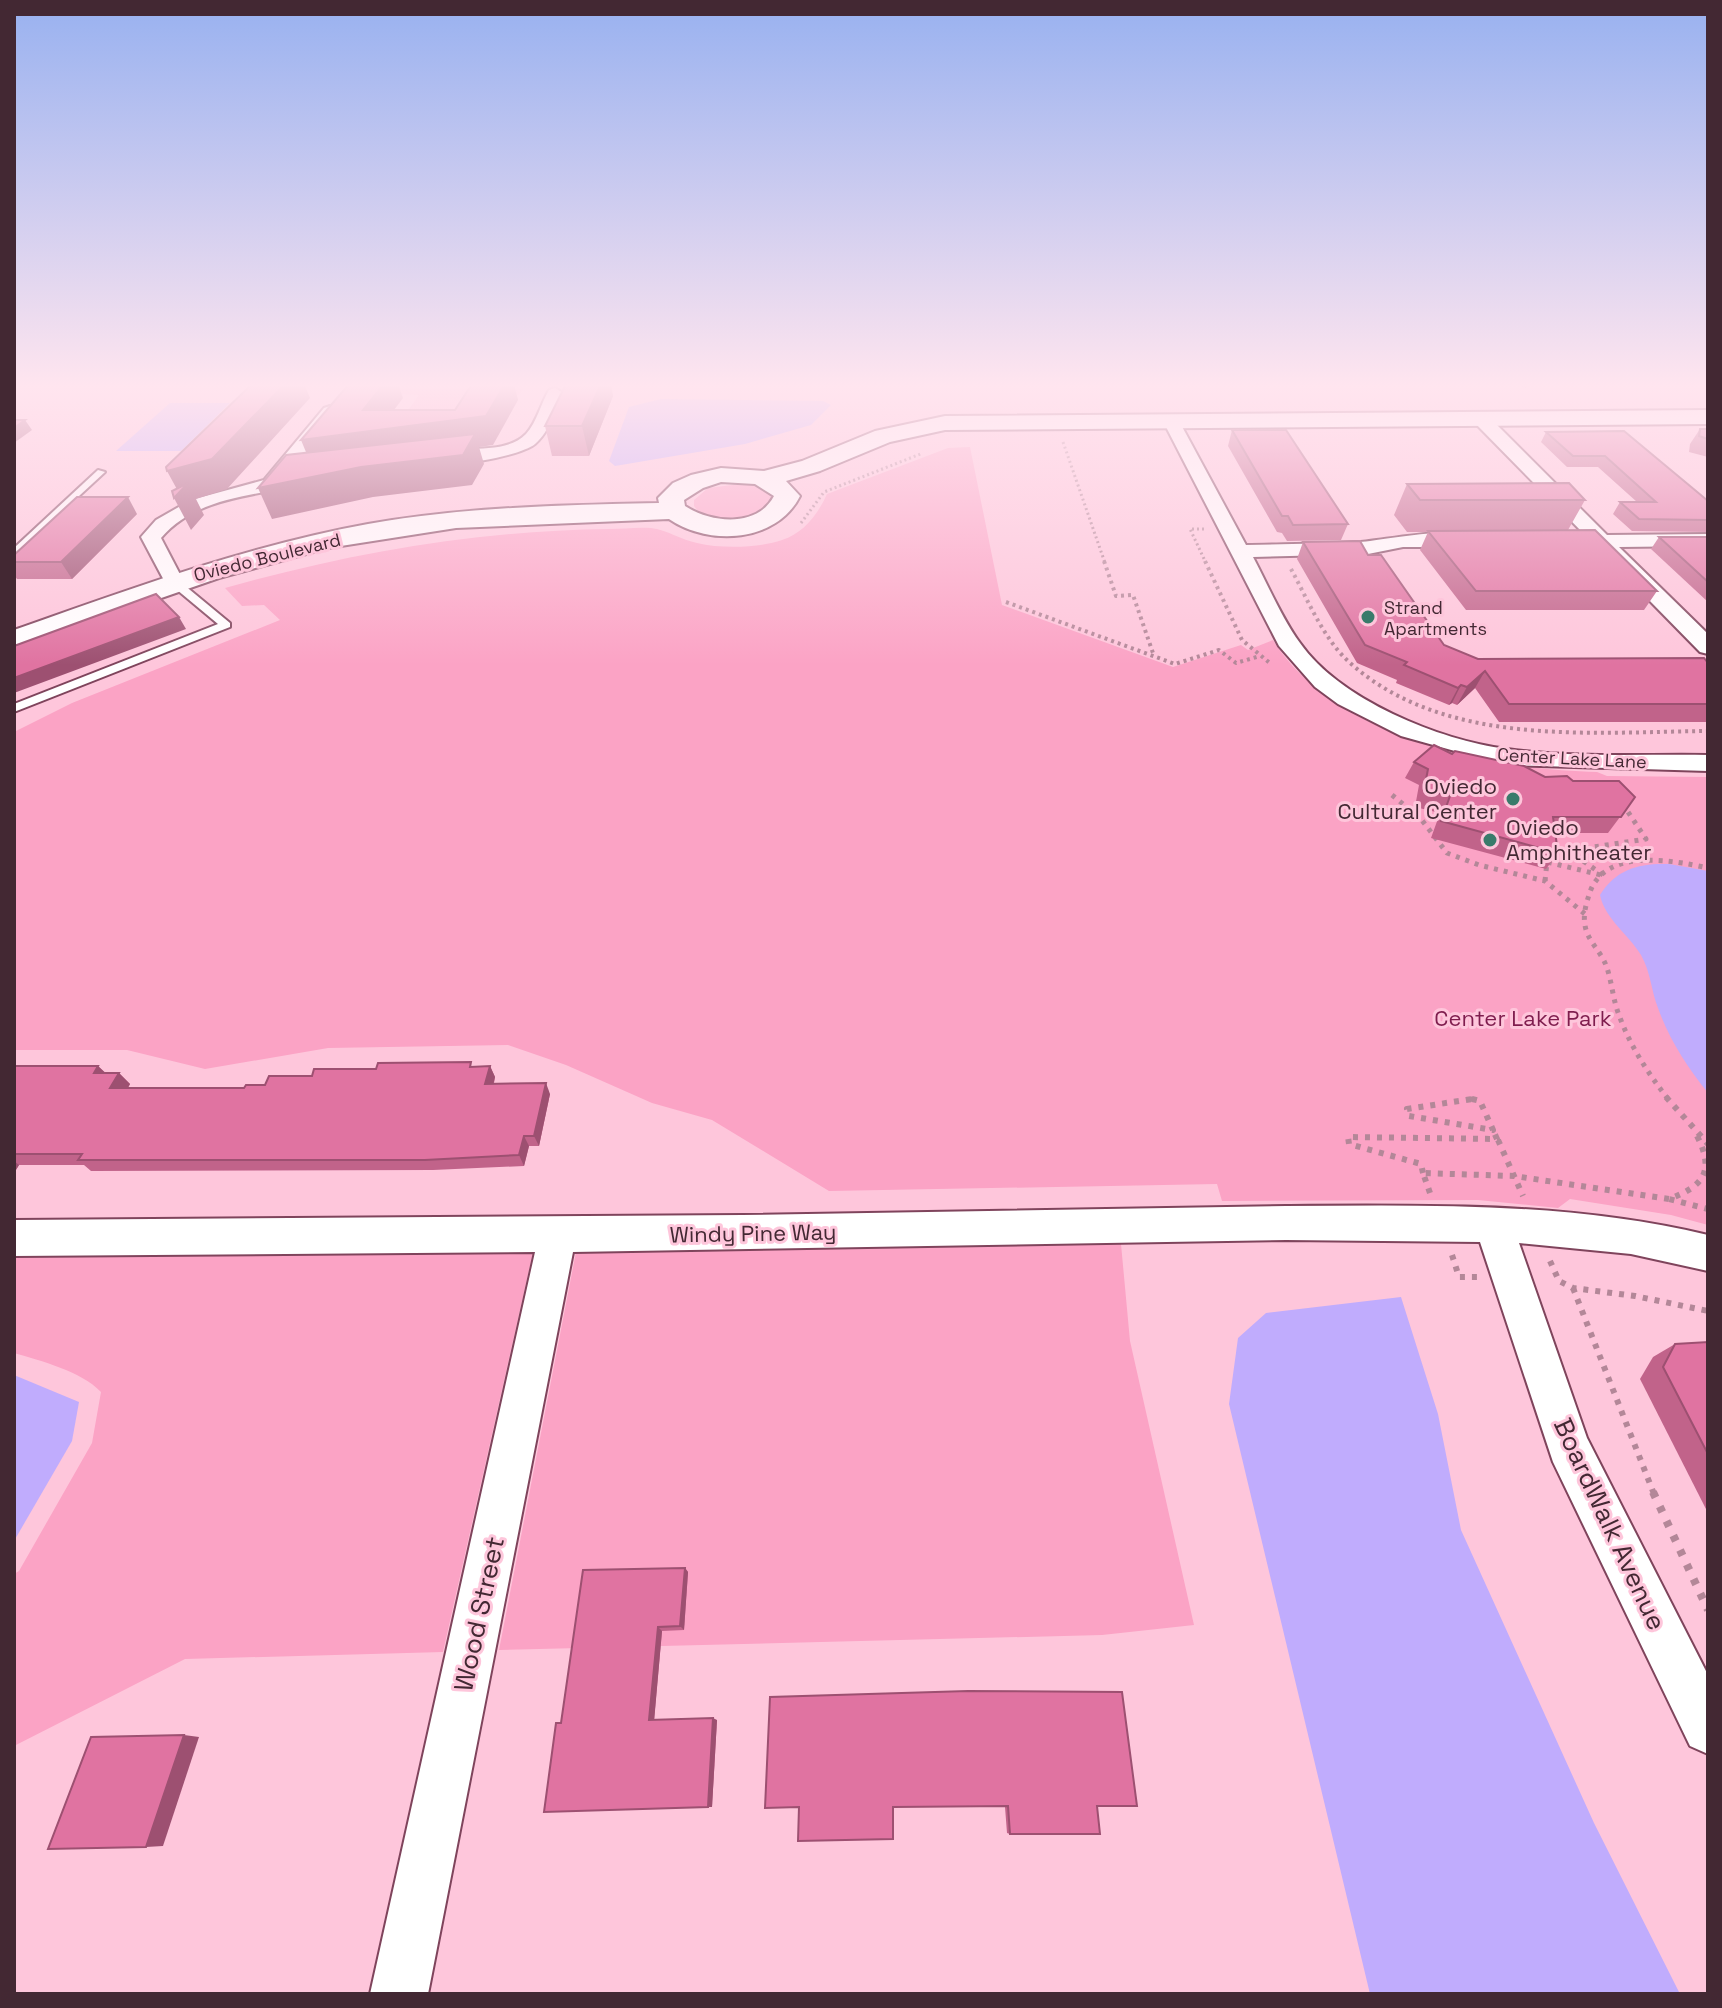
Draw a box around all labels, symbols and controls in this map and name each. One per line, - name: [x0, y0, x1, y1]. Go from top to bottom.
- street label: Oviedo Boulevard: [191, 528, 343, 586]
- place label: Strand Apartments: [1384, 596, 1487, 640]
- marker: Strand Apartments: [1359, 608, 1377, 626]
- street label: Center Lake Lane: [1497, 743, 1647, 773]
- place label: Oviedo Cultural Center: [1337, 772, 1497, 825]
- marker: Oviedo Cultural Center: [1504, 790, 1522, 808]
- place label: Oviedo Amphitheater: [1506, 813, 1651, 866]
- marker: Oviedo Amphitheater: [1481, 831, 1499, 849]
- park label: Center Lake Park: [1434, 1004, 1612, 1032]
- street label: Windy Pine Way: [669, 1218, 837, 1248]
- street label: BoardWalk Avenue: [1546, 1412, 1674, 1636]
- street label: Wood Street: [446, 1533, 512, 1695]

